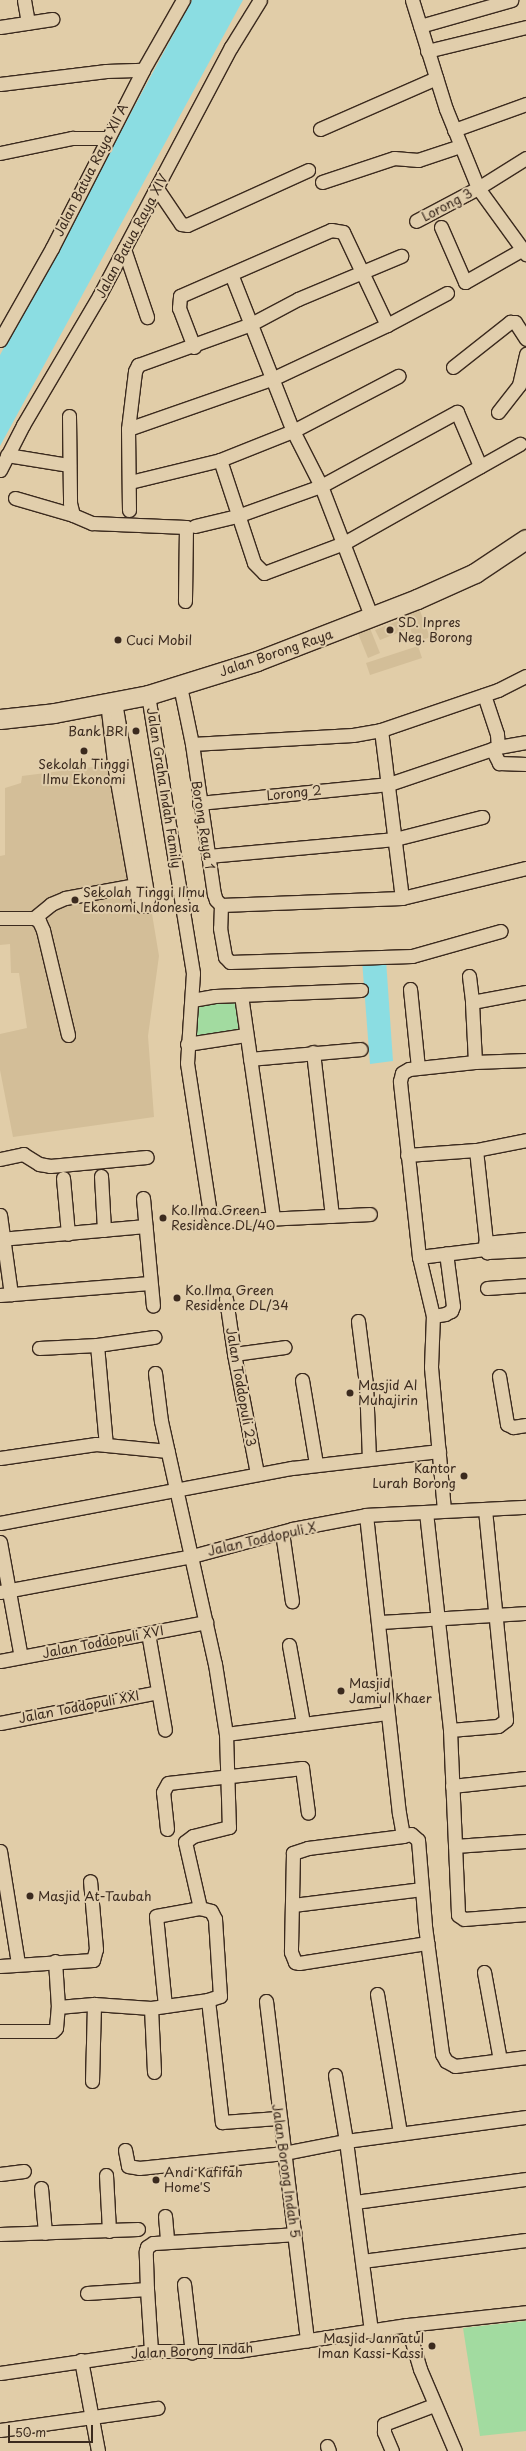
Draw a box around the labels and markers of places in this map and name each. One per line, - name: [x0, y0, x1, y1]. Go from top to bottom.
- place label: SD. Inpres Neg. Borong: [398, 615, 474, 646]
- marker: SD. Inpres Neg. Borong: [385, 625, 395, 635]
- place label: Cuci Mobil: [126, 632, 192, 648]
- marker: Cuci Mobil: [113, 635, 123, 645]
- place label: Bank BRI: [69, 723, 128, 739]
- marker: Bank BRI: [131, 726, 141, 736]
- marker: Sekolah Tinggi Ilmu Ekonomi: [79, 746, 89, 756]
- place label: Sekolah Tinggi Ilmu Ekonomi: [38, 757, 130, 788]
- place label: Sekolah Tinggi Ilmu Ekonomi Indonesia: [83, 885, 207, 916]
- marker: Sekolah Tinggi Ilmu Ekonomi Indonesia: [70, 895, 80, 905]
- place label: Ko.Ilma Green Residence DL/40: [171, 1203, 276, 1234]
- marker: Ko.Ilma Green Residence DL/40: [158, 1213, 168, 1223]
- place label: Ko.Ilma Green Residence DL/34: [185, 1283, 290, 1314]
- marker: Ko.Ilma Green Residence DL/34: [172, 1293, 182, 1303]
- place label: Masjid Al Muhajirin: [358, 1378, 418, 1409]
- marker: Masjid Al Muhajirin: [345, 1388, 355, 1398]
- place label: Kantor Lurah Borong: [373, 1461, 456, 1492]
- marker: Kantor Lurah Borong: [459, 1471, 469, 1481]
- place label: Masjid Jamiul Khaer: [349, 1676, 432, 1707]
- marker: Masjid Jamiul Khaer: [336, 1686, 346, 1696]
- place label: Masjid At-Taubah: [38, 1888, 151, 1904]
- marker: Masjid At-Taubah: [25, 1891, 35, 1901]
- place label: Andi Kafifah Home'S: [164, 2165, 243, 2196]
- marker: Andi Kafifah Home'S: [151, 2175, 161, 2185]
- place label: Masjid Jannatul Iman Kassi-Kassi: [317, 2331, 424, 2362]
- marker: Masjid Jannatul Iman Kassi-Kassi: [427, 2341, 437, 2351]

